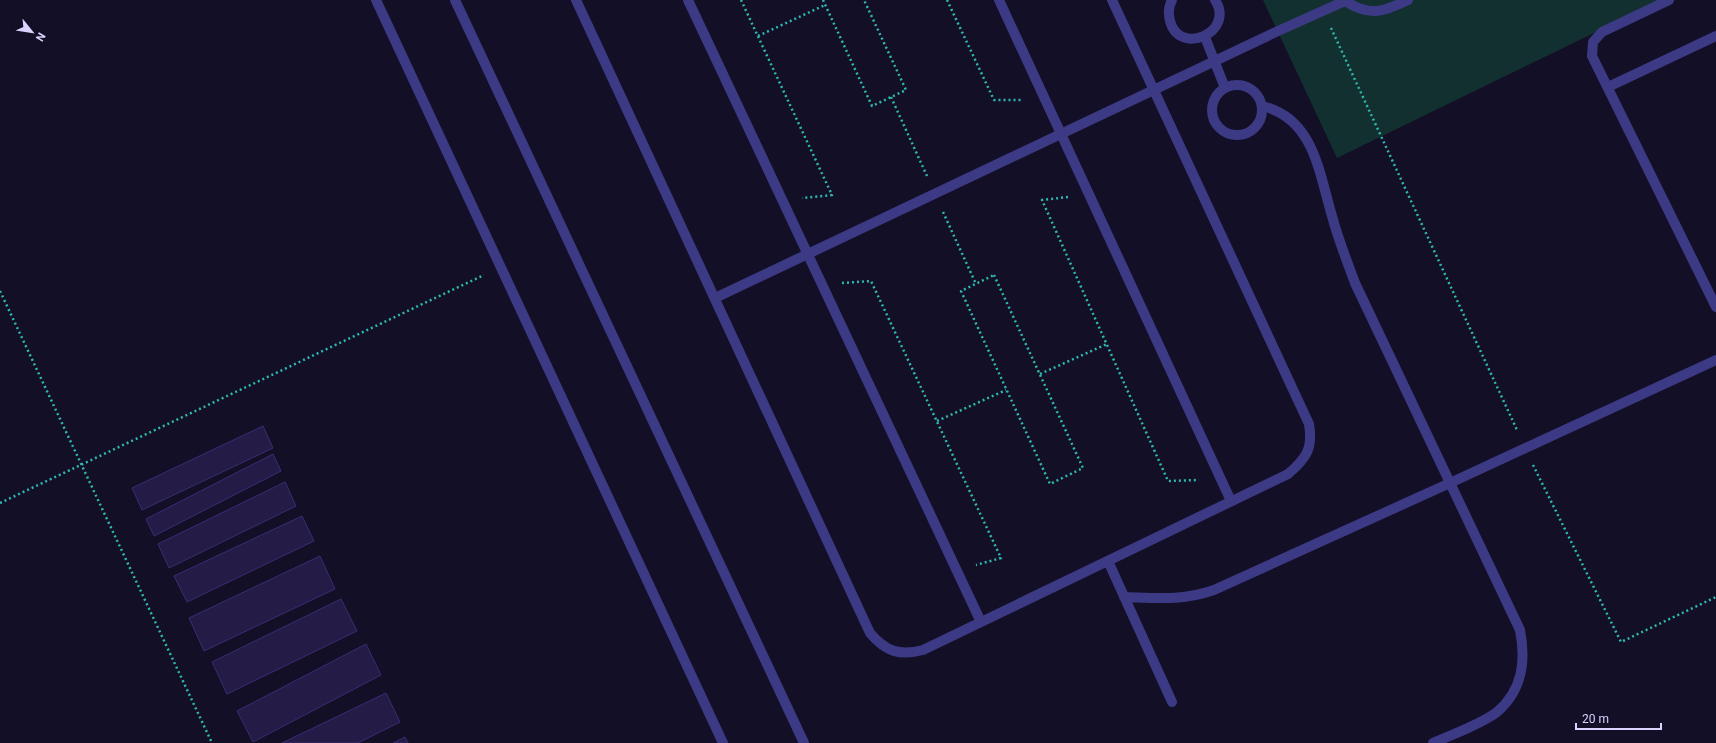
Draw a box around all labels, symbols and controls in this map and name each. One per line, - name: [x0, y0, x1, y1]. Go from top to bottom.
- north arrow: [12, 12, 52, 52]
- text: N: [33, 30, 48, 44]
- scale bar: [1576, 705, 1661, 731]
- text: 20 m: [1582, 712, 1609, 726]

